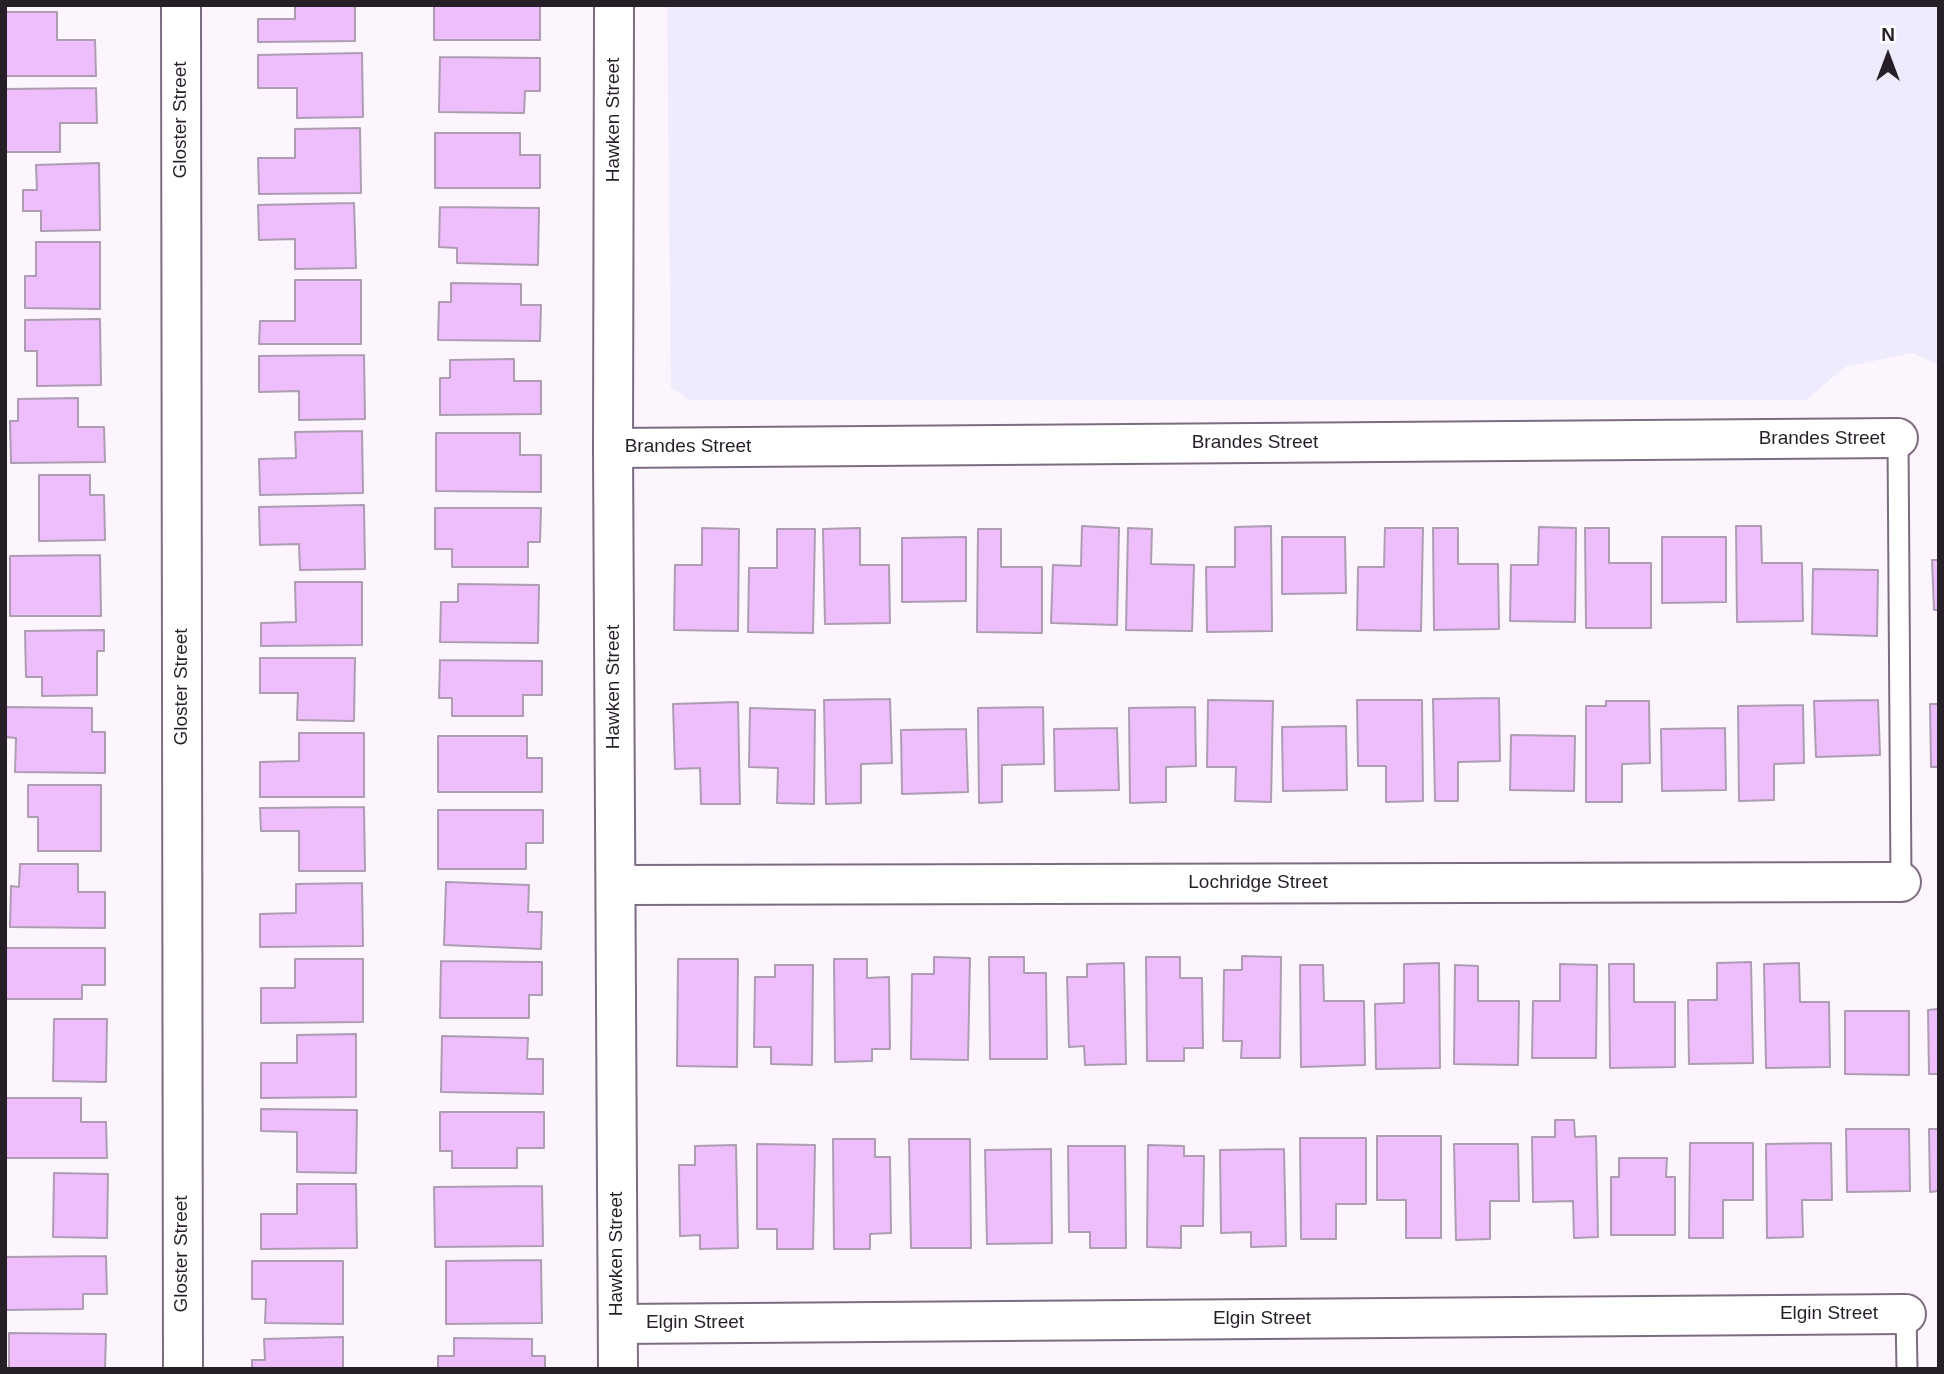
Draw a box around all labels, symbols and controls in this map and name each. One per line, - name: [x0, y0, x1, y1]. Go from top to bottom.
- north arrow: [1853, 21, 1923, 91]
- text: N: [1881, 24, 1895, 45]
- street label: Hawken Street: [603, 58, 625, 182]
- street label: Gloster Street: [170, 61, 192, 179]
- street label: Brandes Street: [1759, 428, 1885, 450]
- street label: Brandes Street: [1192, 432, 1318, 454]
- street label: Brandes Street: [625, 436, 751, 458]
- street label: Hawken Street: [603, 625, 625, 749]
- street label: Gloster Street: [171, 628, 193, 746]
- street label: Lochridge Street: [1188, 872, 1328, 894]
- street label: Hawken Street: [606, 1192, 628, 1316]
- street label: Gloster Street: [171, 1195, 193, 1313]
- street label: Elgin Street: [1780, 1303, 1878, 1325]
- street label: Elgin Street: [1213, 1308, 1311, 1330]
- street label: Elgin Street: [646, 1312, 744, 1334]

